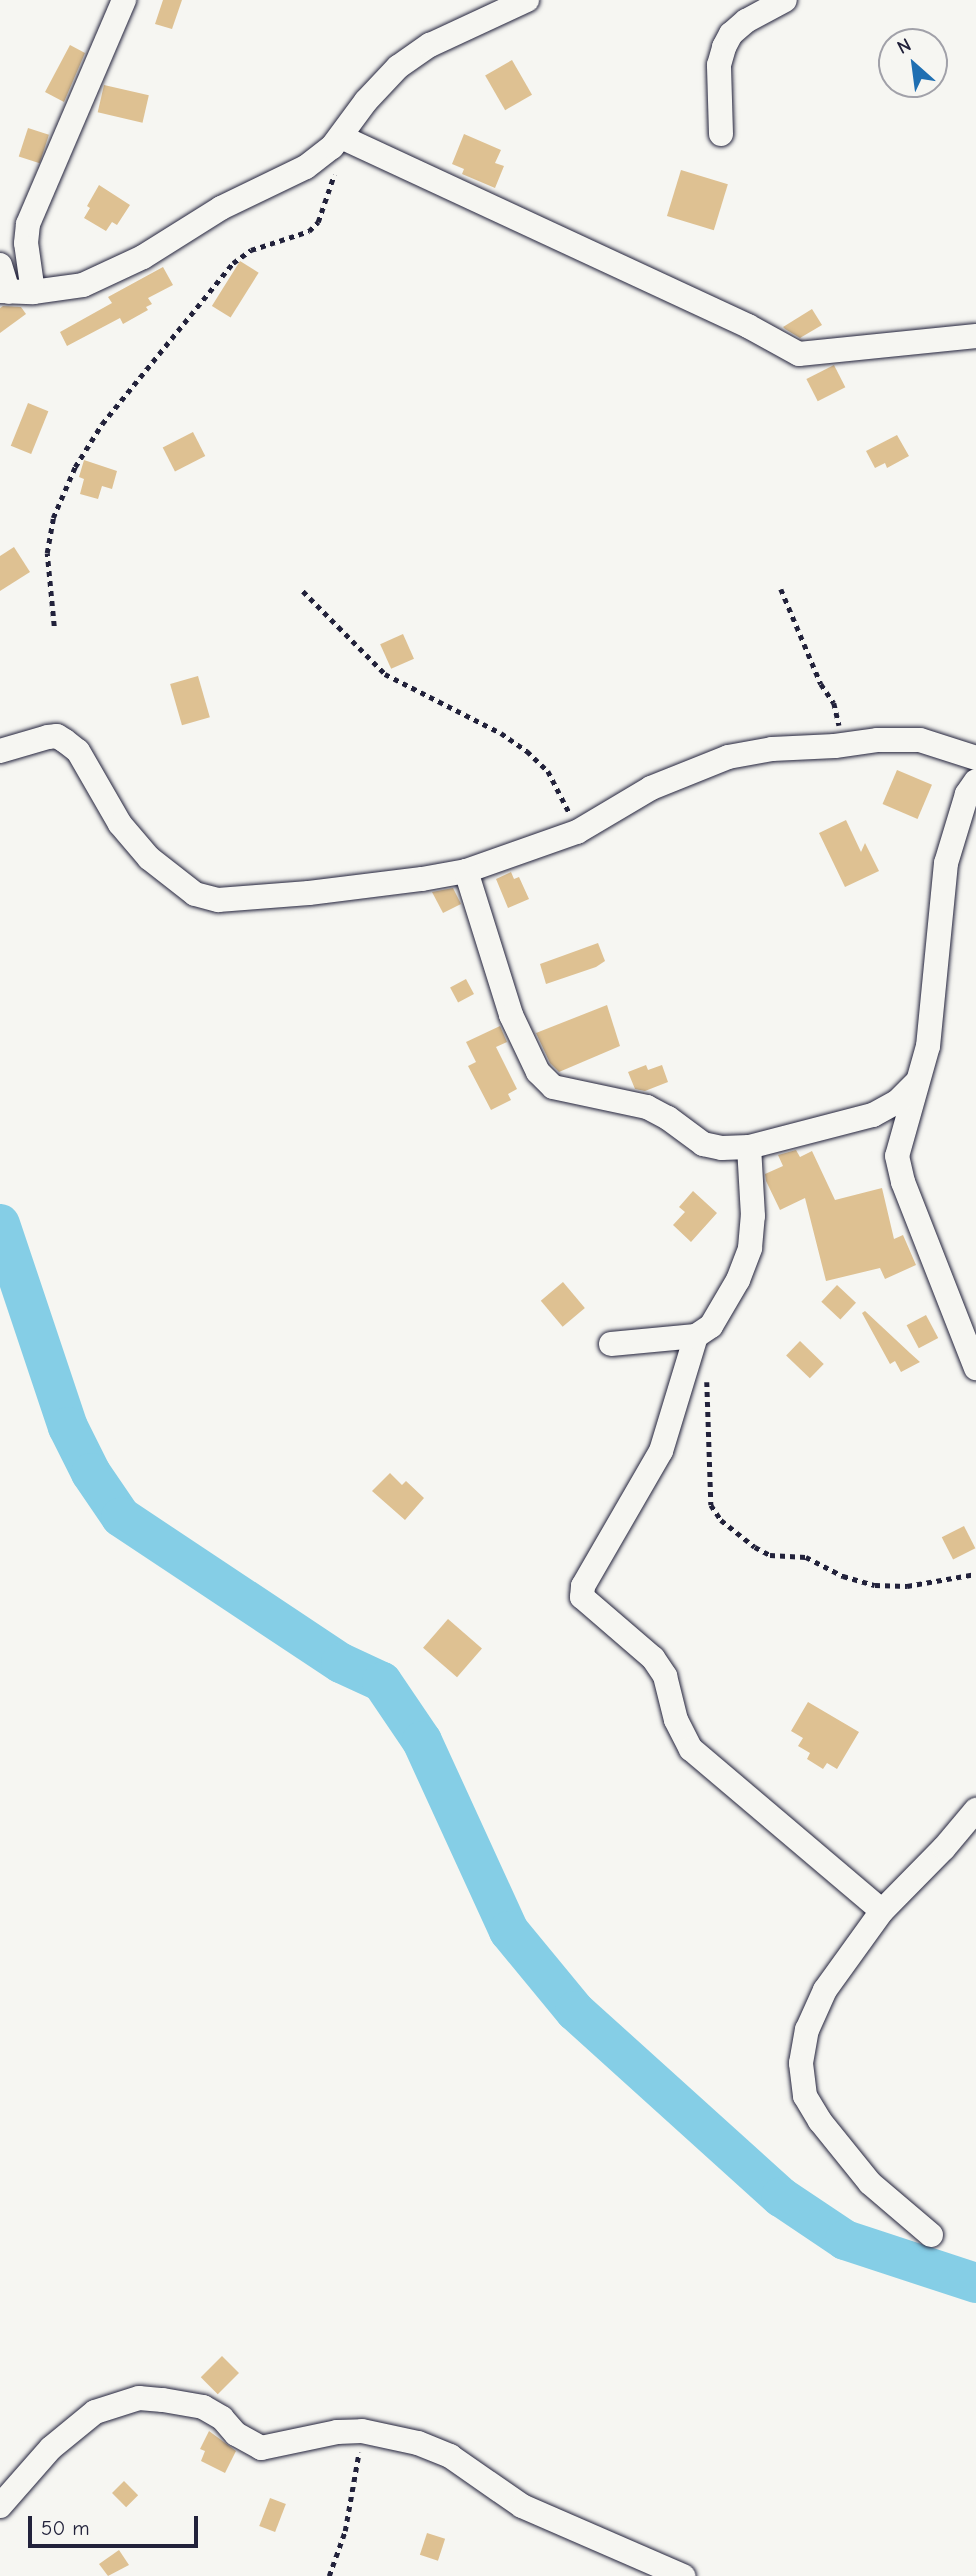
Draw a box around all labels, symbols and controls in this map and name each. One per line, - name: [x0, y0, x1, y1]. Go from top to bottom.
- north arrow: [878, 28, 948, 98]
- text: N: [893, 34, 915, 59]
- scale bar: [32, 2502, 201, 2546]
- text: 50 m: [41, 2516, 90, 2540]

